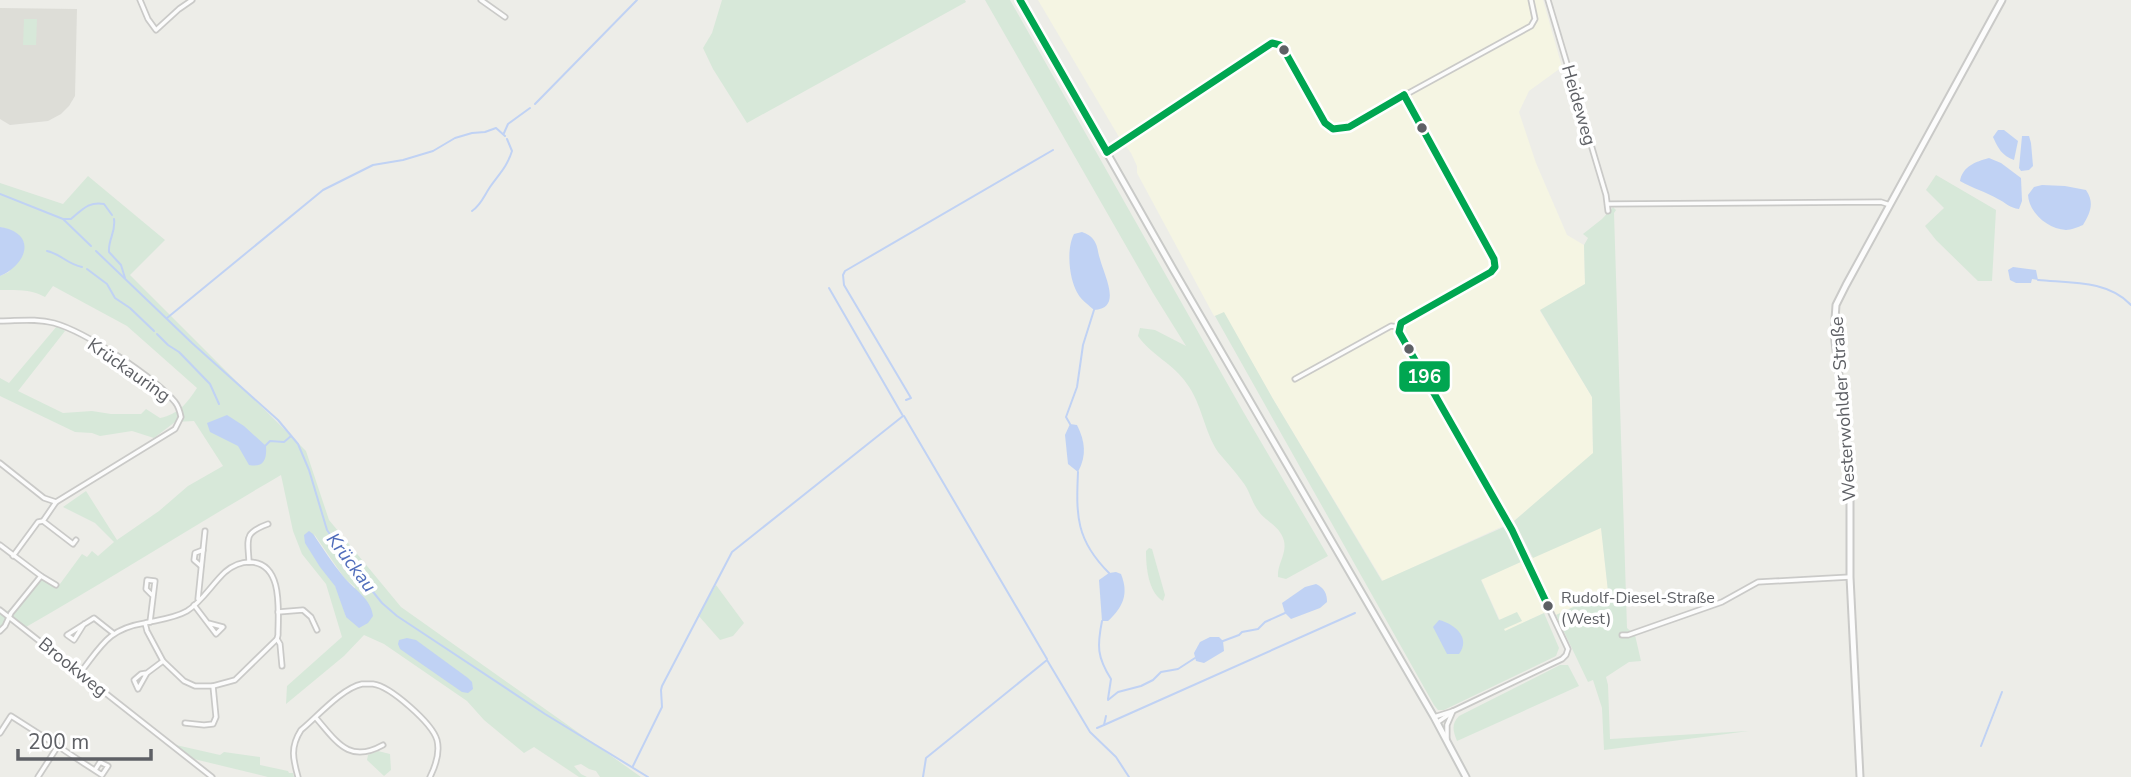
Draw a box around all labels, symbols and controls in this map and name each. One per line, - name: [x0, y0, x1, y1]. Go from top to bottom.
- unlabelled marker: [1277, 43, 1291, 57]
- street label: Heideweg: [1556, 62, 1602, 148]
- unlabelled marker: [1415, 121, 1429, 135]
- street label: Westerwohlder Straße: [1825, 316, 1861, 502]
- street label: Krückauring: [83, 333, 175, 407]
- unlabelled marker: [1402, 342, 1416, 356]
- line badge: 196: [1398, 360, 1451, 393]
- text: 196: [1407, 364, 1441, 390]
- water label: Krückau: [320, 528, 382, 598]
- place label: Rudolf-Diesel-Straße (West): [1561, 587, 1715, 630]
- marker: Rudolf-Diesel-Straße (West): [1541, 599, 1555, 613]
- street label: Brookweg: [33, 632, 113, 702]
- scale bar: [18, 718, 150, 762]
- text: 200 m: [28, 728, 89, 756]

